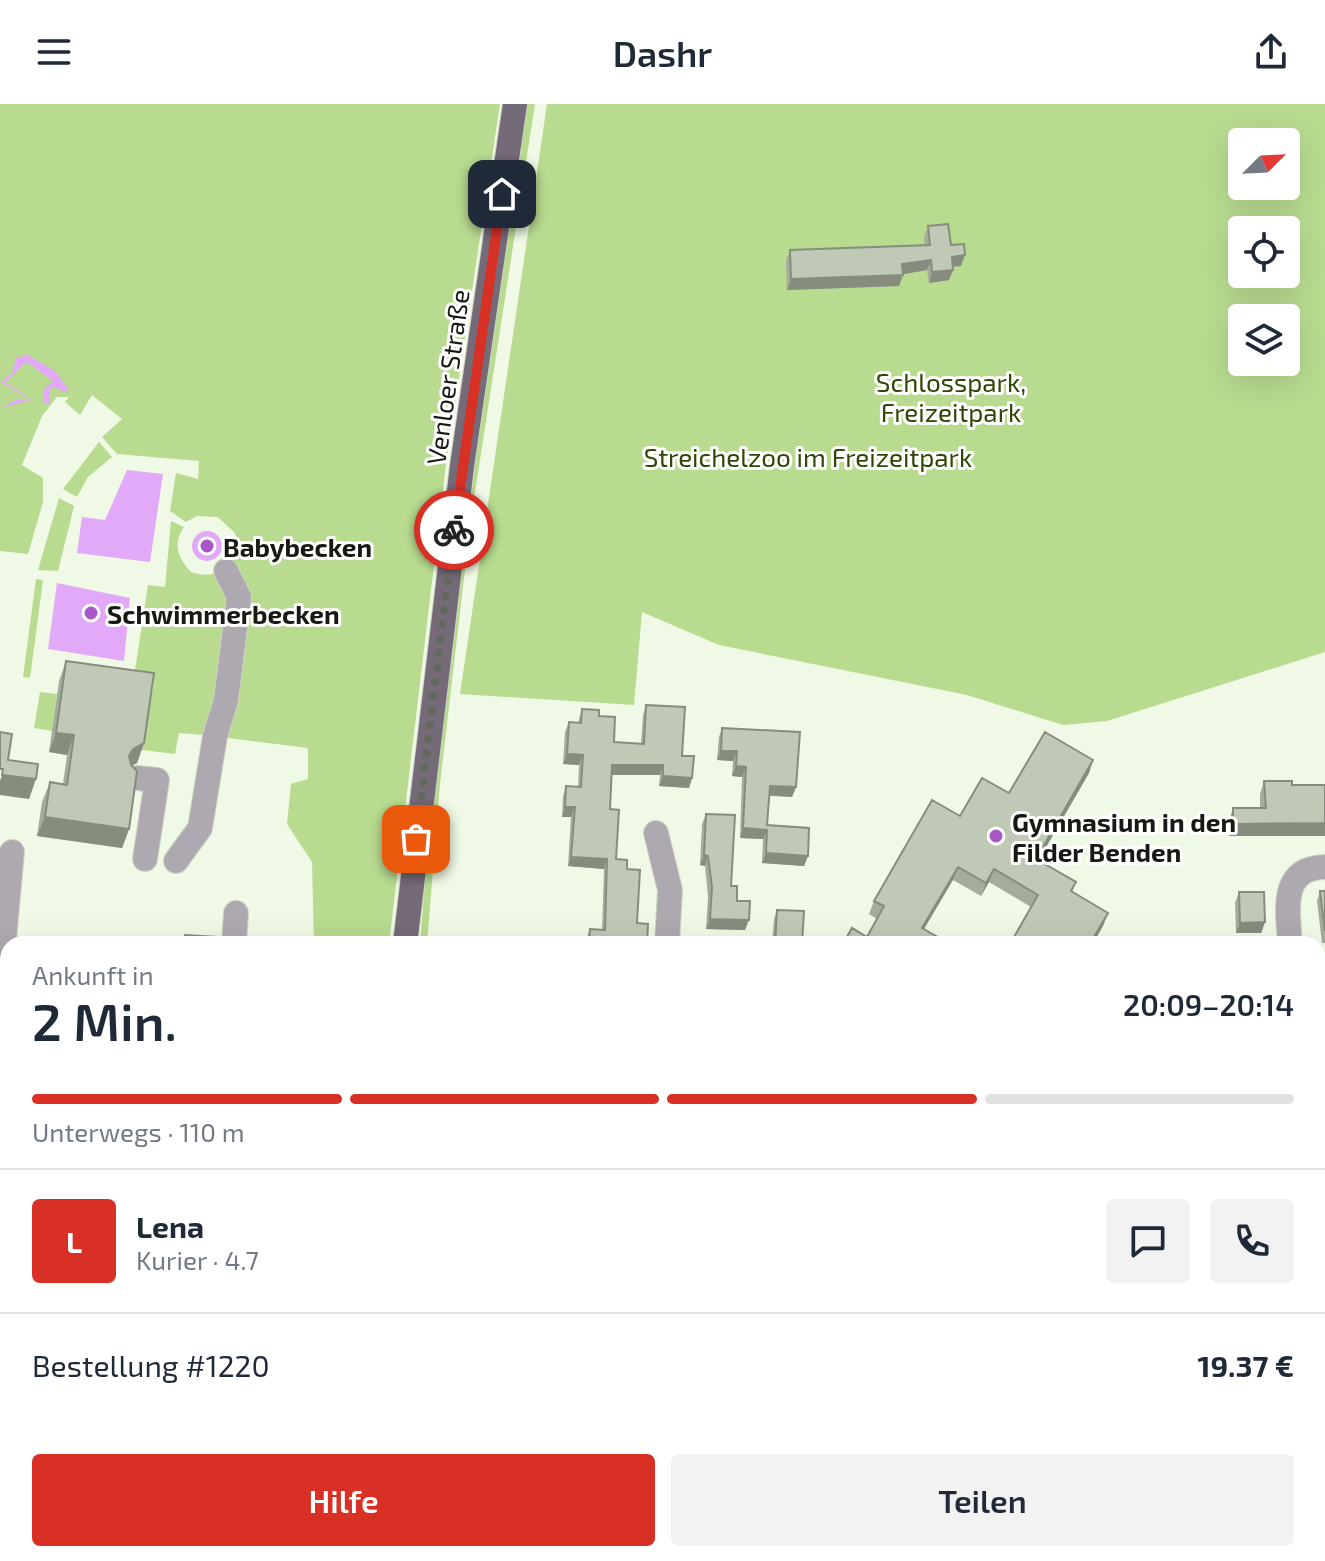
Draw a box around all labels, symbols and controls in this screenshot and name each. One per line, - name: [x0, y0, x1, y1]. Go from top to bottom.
- icon: menu: [32, 30, 76, 74]
- icon: share: [1249, 30, 1293, 74]
- text: Dashr: [613, 31, 712, 74]
- north arrow: [1228, 128, 1300, 200]
- map controls: [1228, 128, 1300, 376]
- pin: [468, 160, 536, 228]
- icon: home: [480, 172, 524, 216]
- button: locate: [1228, 216, 1300, 288]
- street label: Venloer Straße: [419, 287, 475, 467]
- button: layers: [1228, 304, 1300, 376]
- park label: Schlosspark, Freizeitpark: [876, 366, 1026, 427]
- park label: Streichelzoo im Freizeitpark: [644, 441, 972, 472]
- courier: [414, 490, 494, 570]
- icon: bike: [432, 508, 476, 552]
- place label: Babybecken: [223, 531, 372, 563]
- marker: Babybecken: [198, 537, 216, 555]
- place label: Schwimmerbecken: [107, 598, 340, 629]
- marker: Schwimmerbecken: [82, 604, 100, 622]
- pin: [382, 805, 450, 873]
- place label: Gymnasium in den Filder Benden: [1012, 806, 1236, 867]
- icon: bag: [394, 817, 438, 861]
- marker: Gymnasium in den Filder Benden: [987, 827, 1005, 845]
- text: Ankunft in: [32, 959, 154, 990]
- text: 20:09–20:14: [1123, 986, 1294, 1022]
- text: 2 Min.: [32, 989, 177, 1051]
- text: Unterwegs · 110 m: [32, 1116, 244, 1147]
- button: chat: [1106, 1199, 1190, 1283]
- button: phone: [1210, 1199, 1294, 1283]
- text: Lena: [136, 1208, 204, 1244]
- text: L: [66, 1223, 82, 1259]
- text: Kurier · 4.7: [136, 1244, 259, 1275]
- text: Bestellung #1220: [32, 1347, 270, 1383]
- text: 19.37 €: [1197, 1347, 1294, 1383]
- button: Hilfe: [32, 1454, 655, 1546]
- button: Teilen: [671, 1454, 1294, 1546]

